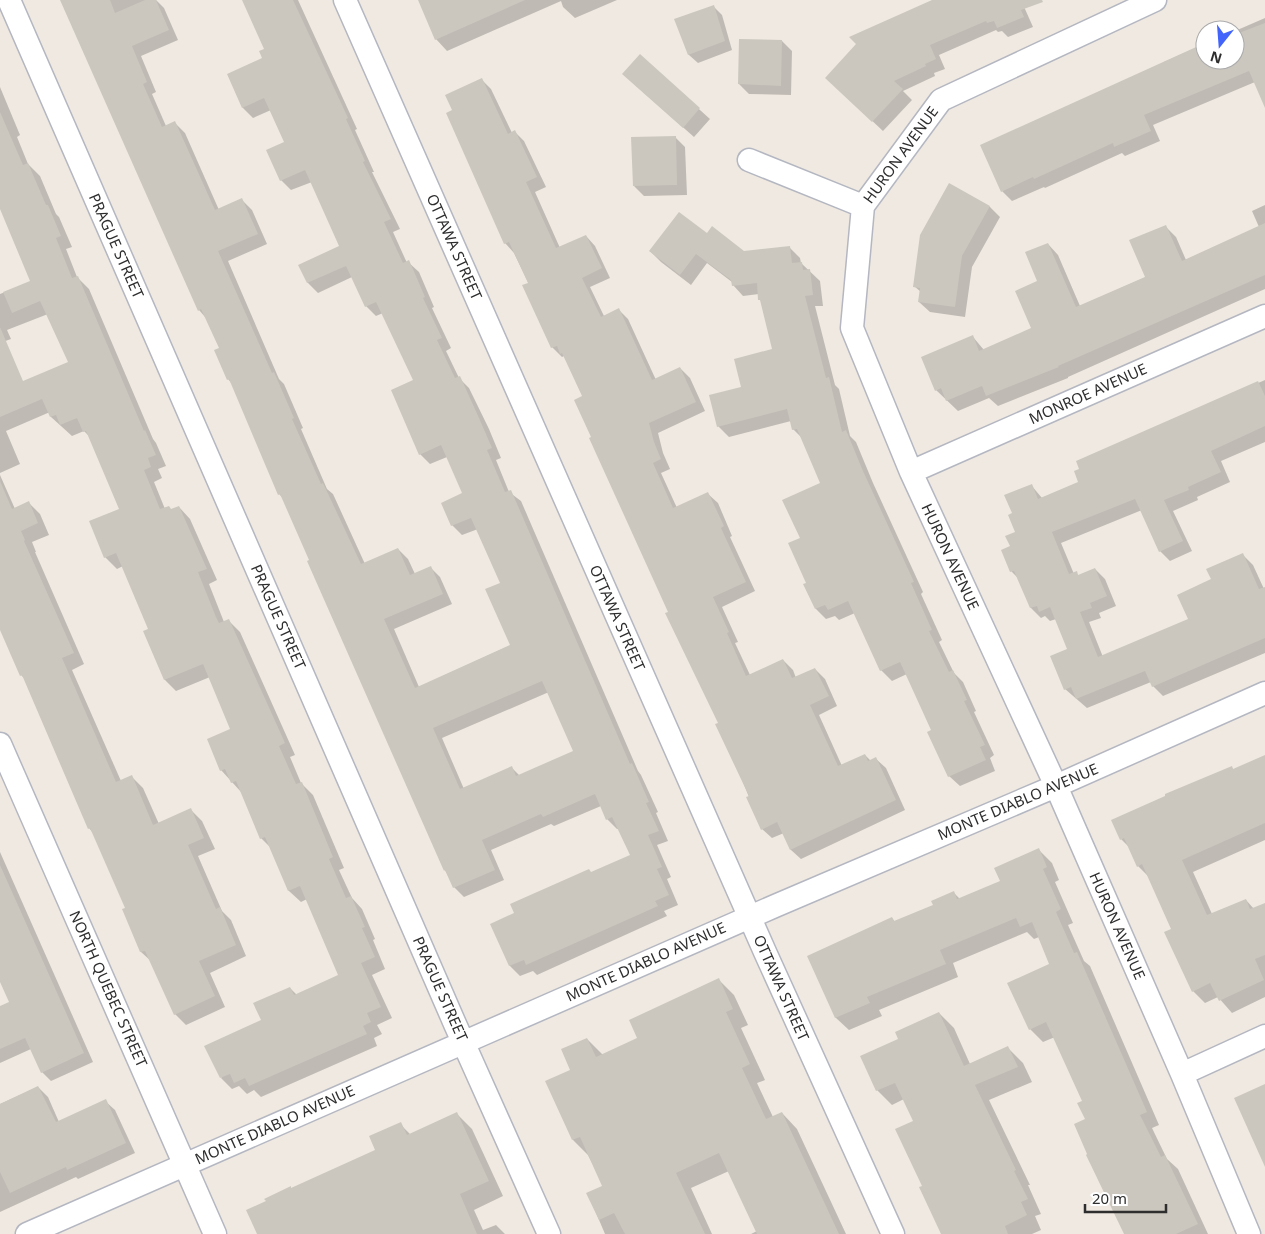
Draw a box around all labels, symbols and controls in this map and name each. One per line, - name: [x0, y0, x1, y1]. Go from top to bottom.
- north arrow: [1195, 20, 1245, 70]
- text: N: [1208, 47, 1224, 69]
- street label: HURON AVENUE: [858, 102, 942, 207]
- street label: PRAGUE STREET: [85, 190, 149, 302]
- street label: OTTAWA STREET: [423, 190, 487, 303]
- street label: MONROE AVENUE: [1025, 358, 1150, 428]
- street label: HURON AVENUE: [917, 500, 984, 613]
- street label: PRAGUE STREET: [247, 561, 311, 673]
- street label: OTTAWA STREET: [586, 561, 650, 674]
- street label: MONTE DIABLO AVENUE: [934, 758, 1101, 844]
- street label: HURON AVENUE: [1085, 869, 1151, 982]
- street label: NORTH QUEBEC STREET: [65, 907, 153, 1071]
- street label: MONTE DIABLO AVENUE: [563, 917, 729, 1005]
- street label: OTTAWA STREET: [750, 931, 814, 1044]
- street label: PRAGUE STREET: [409, 933, 473, 1045]
- street label: MONTE DIABLO AVENUE: [192, 1080, 358, 1168]
- scale bar: [1085, 1182, 1166, 1214]
- text: 20 m: [1092, 1188, 1127, 1208]

